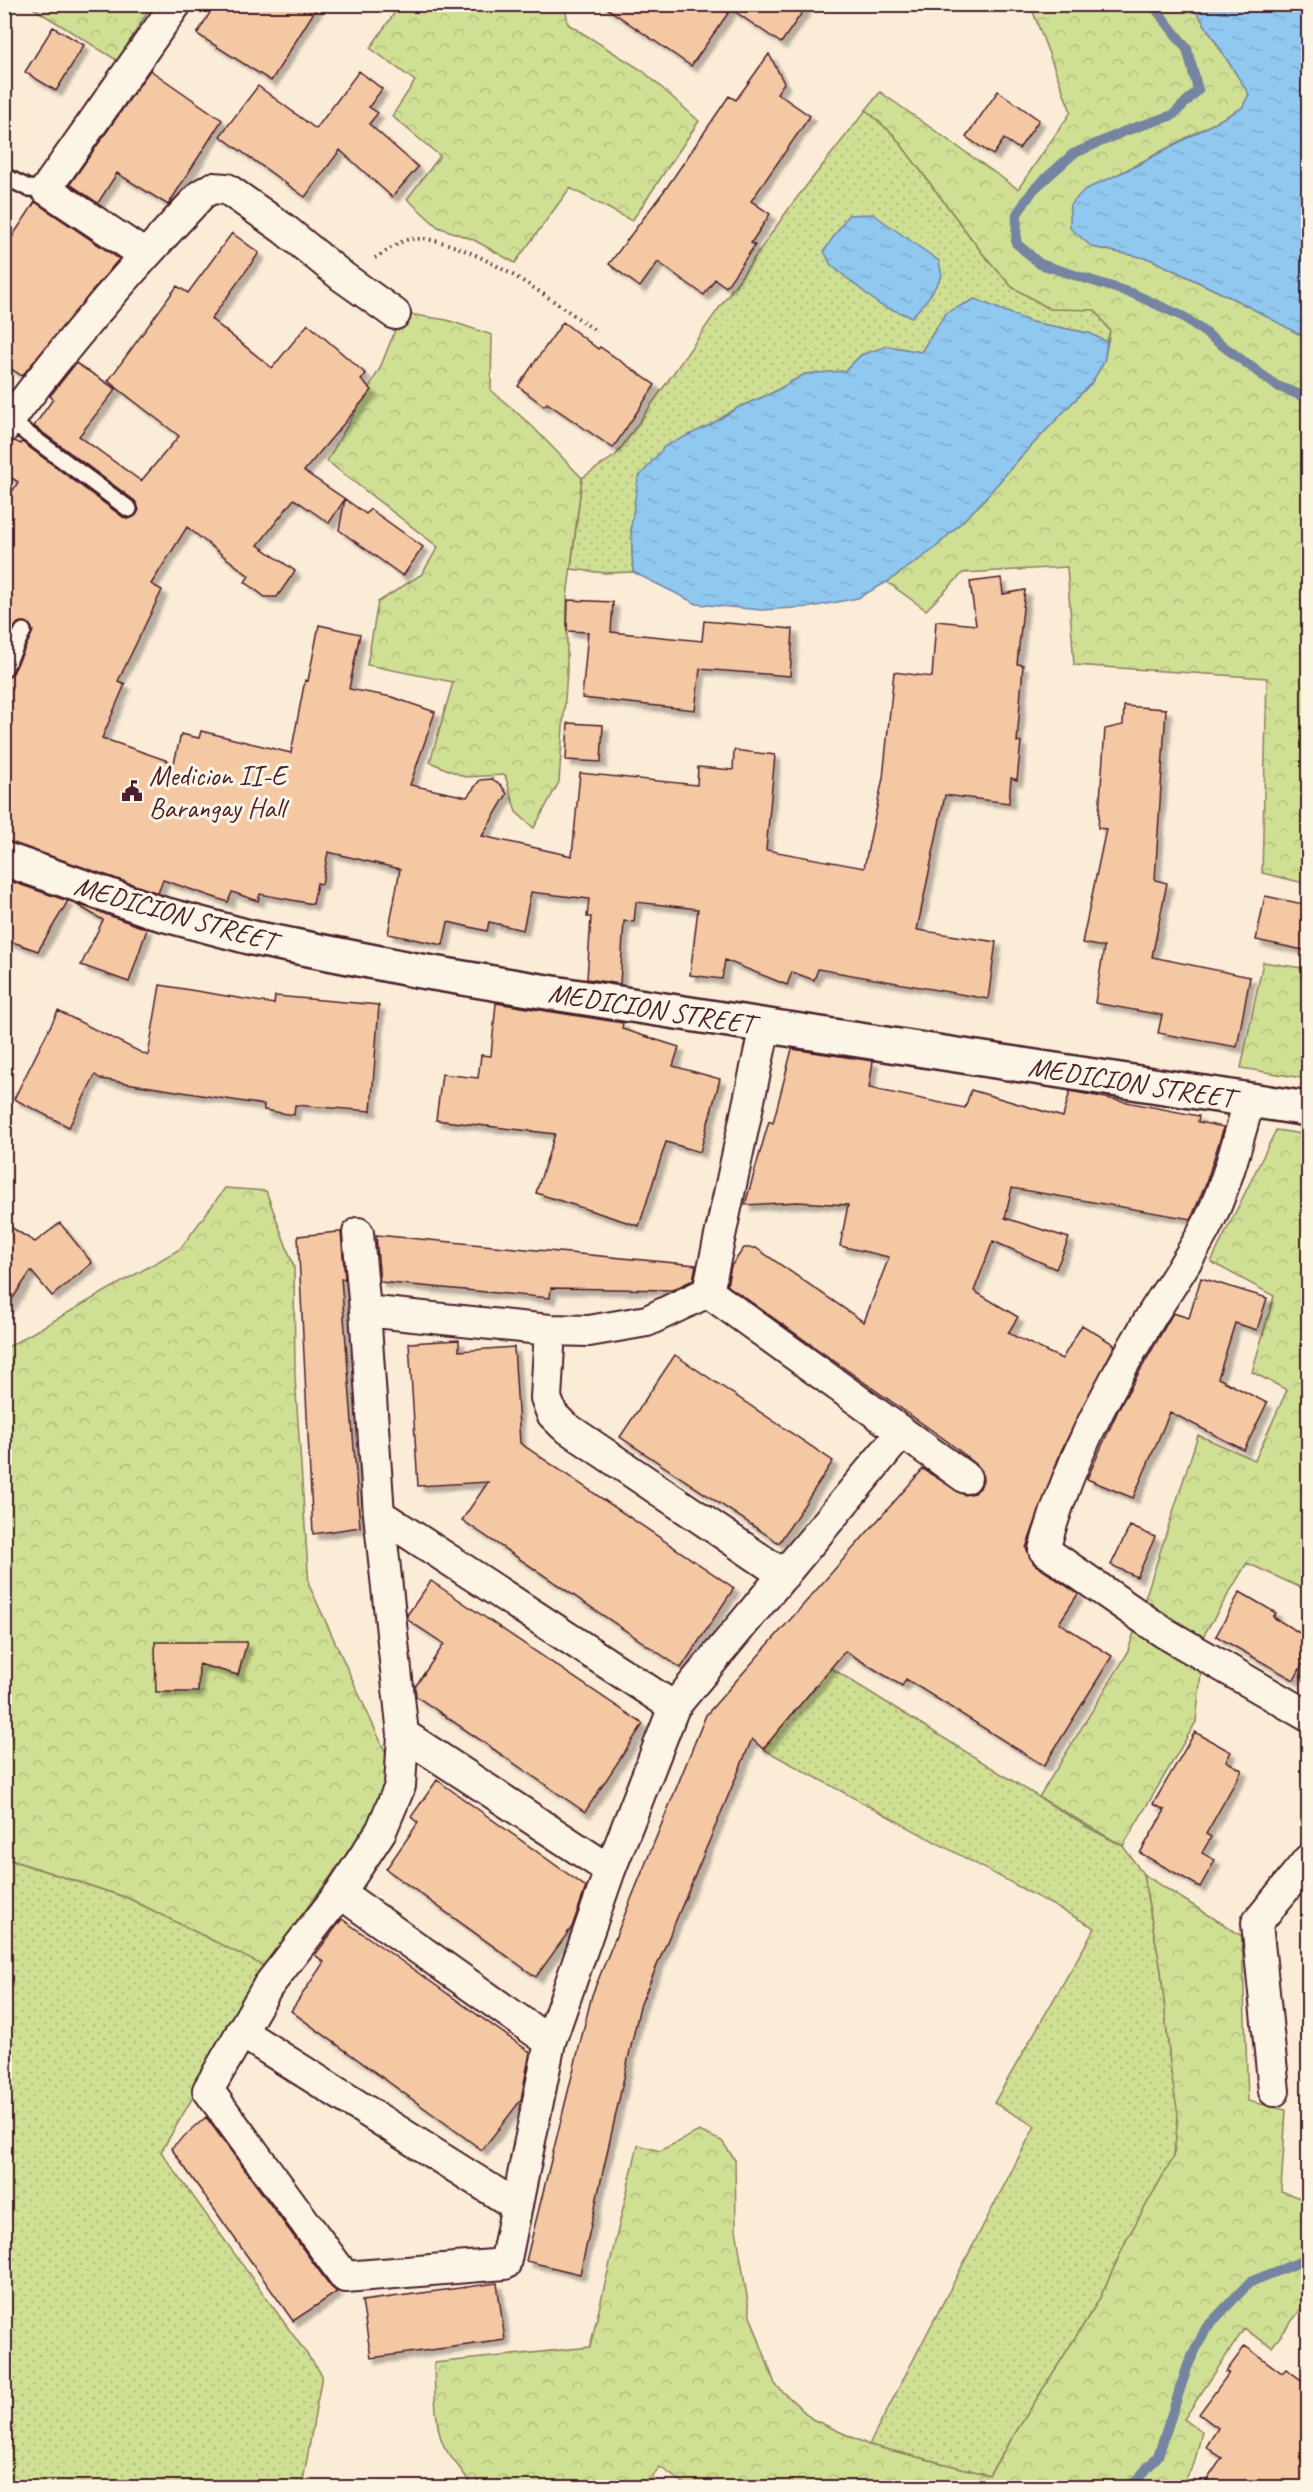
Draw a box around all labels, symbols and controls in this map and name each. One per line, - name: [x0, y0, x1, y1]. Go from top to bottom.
- place label: Medicion II-E Barangay Hall: [149, 758, 290, 825]
- public building icon: Medicion II-E Barangay Hall: [120, 779, 144, 803]
- street label: MEDICION STREET: [71, 868, 286, 960]
- street label: MEDICION STREET: [546, 975, 763, 1043]
- street label: MEDICION STREET: [1026, 1049, 1243, 1117]

